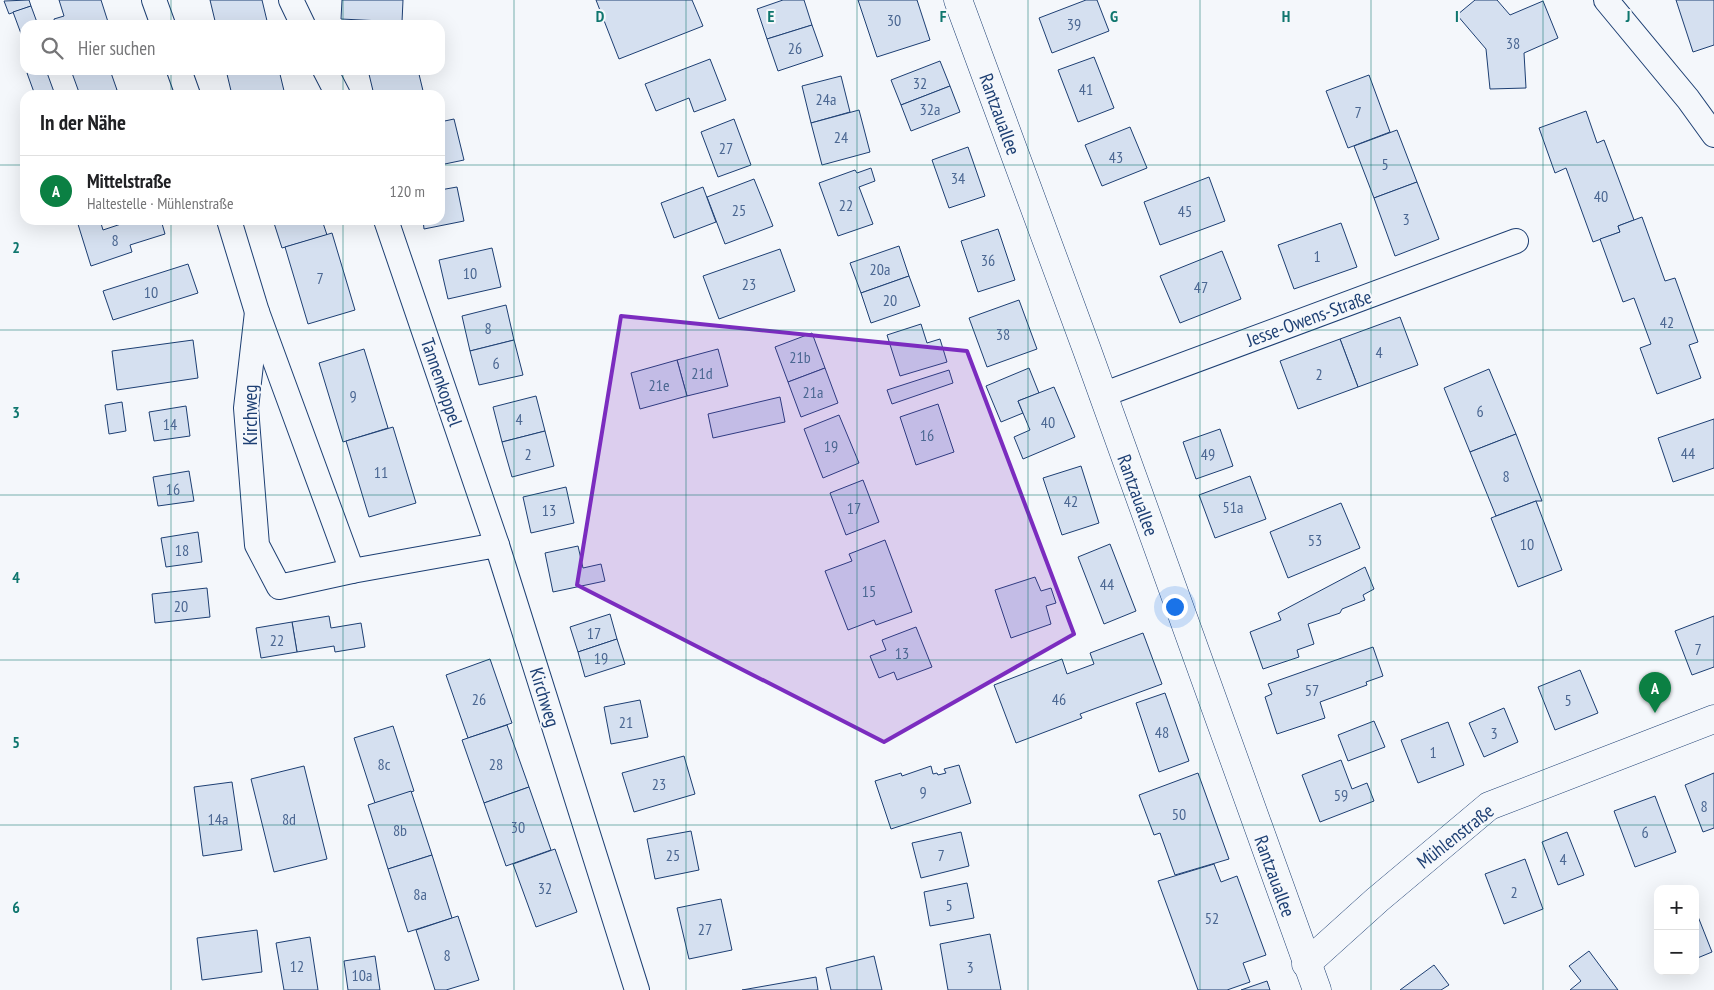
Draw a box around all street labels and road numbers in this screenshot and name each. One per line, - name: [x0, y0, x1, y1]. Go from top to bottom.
- street label: Rantzauallee: [974, 70, 1026, 158]
- street label: Jesse-Owens-Straße: [1242, 284, 1375, 352]
- street label: Tannenkoppel: [416, 335, 468, 430]
- street label: Kirchweg: [238, 385, 262, 445]
- street label: Rantzauallee: [1112, 451, 1164, 539]
- street label: Kirchweg: [525, 664, 565, 730]
- street label: Mühlenstraße: [1412, 798, 1498, 873]
- street label: Rantzauallee: [1249, 832, 1301, 920]

